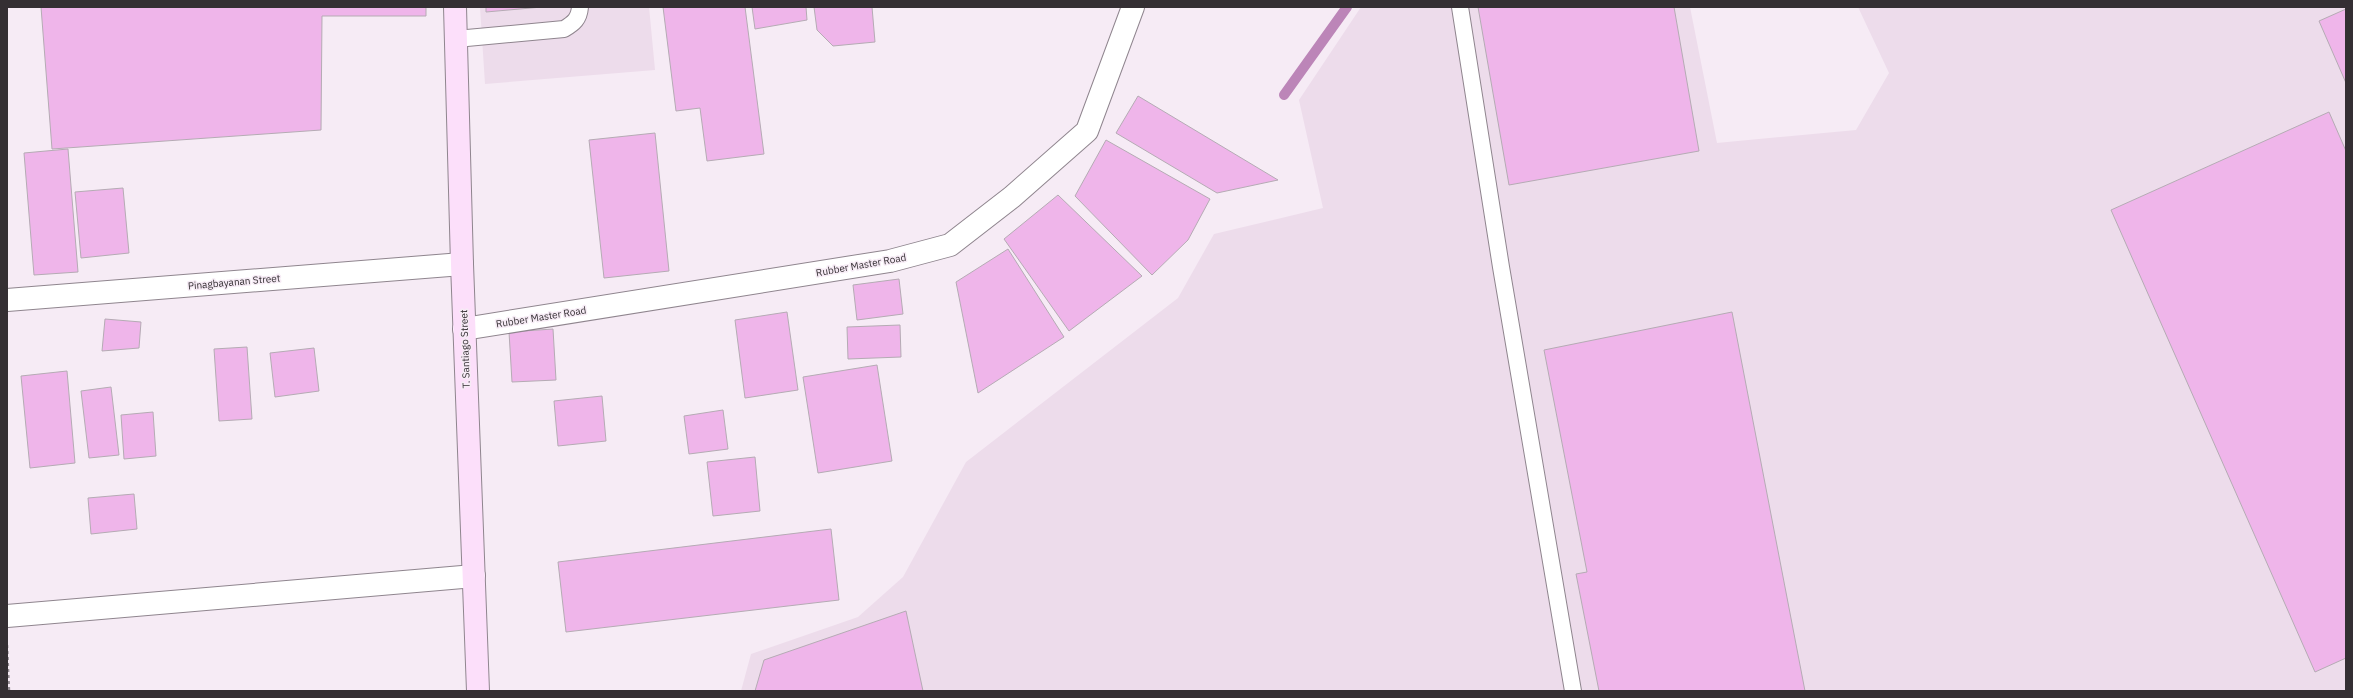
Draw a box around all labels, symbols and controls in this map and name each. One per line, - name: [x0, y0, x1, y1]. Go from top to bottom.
- street label: Rubber Master Road: [815, 251, 907, 279]
- street label: Pinagbayanan Street: [187, 271, 281, 293]
- street label: Rubber Master Road: [495, 303, 587, 331]
- street label: T. Santiago Street: [457, 309, 473, 389]

